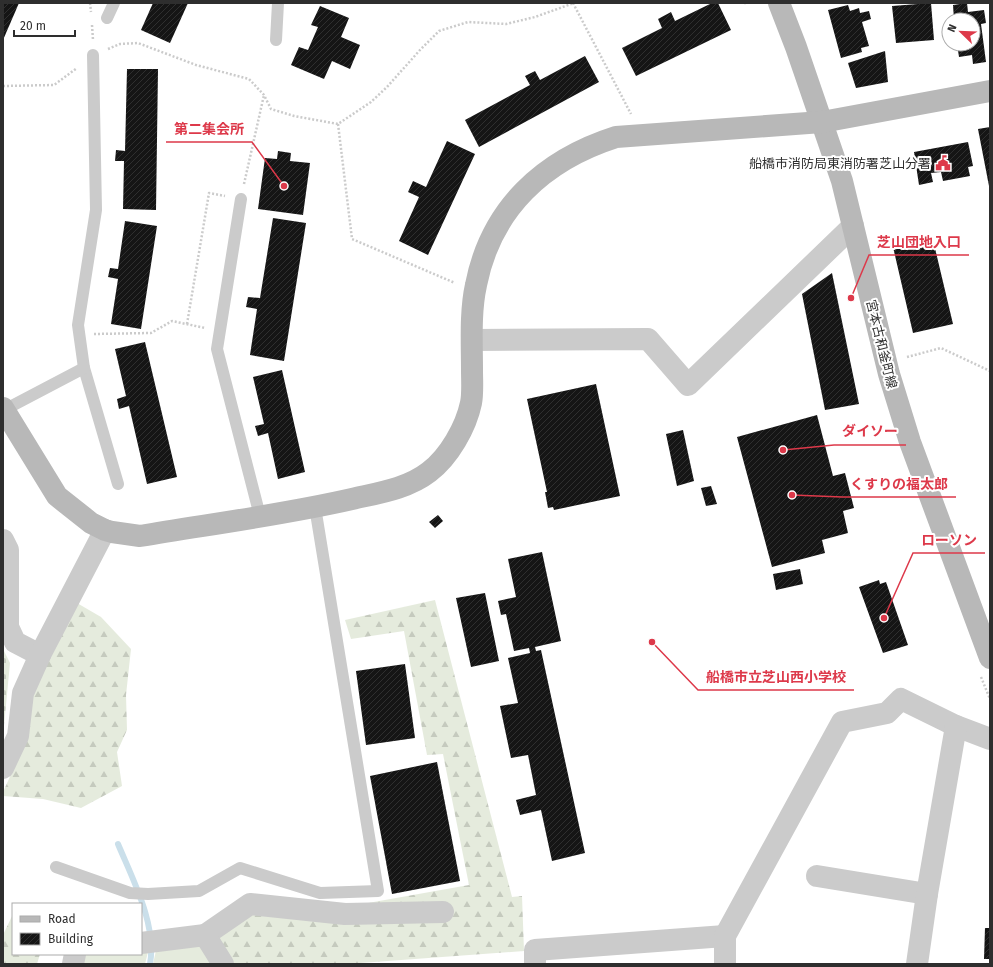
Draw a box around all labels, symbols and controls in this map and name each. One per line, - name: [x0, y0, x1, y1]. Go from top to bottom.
- scale bar: [14, 12, 75, 38]
- north arrow: [941, 12, 981, 52]
- text: 20 m: [20, 19, 46, 33]
- text: N: [945, 22, 960, 34]
- callout: 第二集会所: [166, 116, 252, 142]
- text: 第二集会所: [174, 121, 244, 138]
- public building icon: 船橋市消防局東消防署芝山分署: [934, 154, 952, 172]
- place label: 船橋市消防局東消防署芝山分署: [749, 156, 931, 171]
- callout: 芝山団地入口: [869, 229, 969, 255]
- text: 芝山団地入口: [877, 234, 961, 251]
- street label: 宮本古和釜町線: [863, 298, 900, 390]
- callout: ダイソー: [834, 419, 906, 445]
- text: ダイソー: [842, 423, 898, 440]
- callout: くすりの福太郎: [842, 471, 956, 497]
- text: くすりの福太郎: [850, 476, 948, 493]
- callout: ローソン: [913, 527, 985, 553]
- text: ローソン: [921, 532, 977, 549]
- callout: 船橋市立芝山西小学校: [698, 664, 854, 690]
- text: 船橋市立芝山西小学校: [706, 669, 846, 686]
- legend: [12, 903, 142, 955]
- text: Road: [48, 912, 76, 926]
- text: Building: [48, 932, 94, 946]

